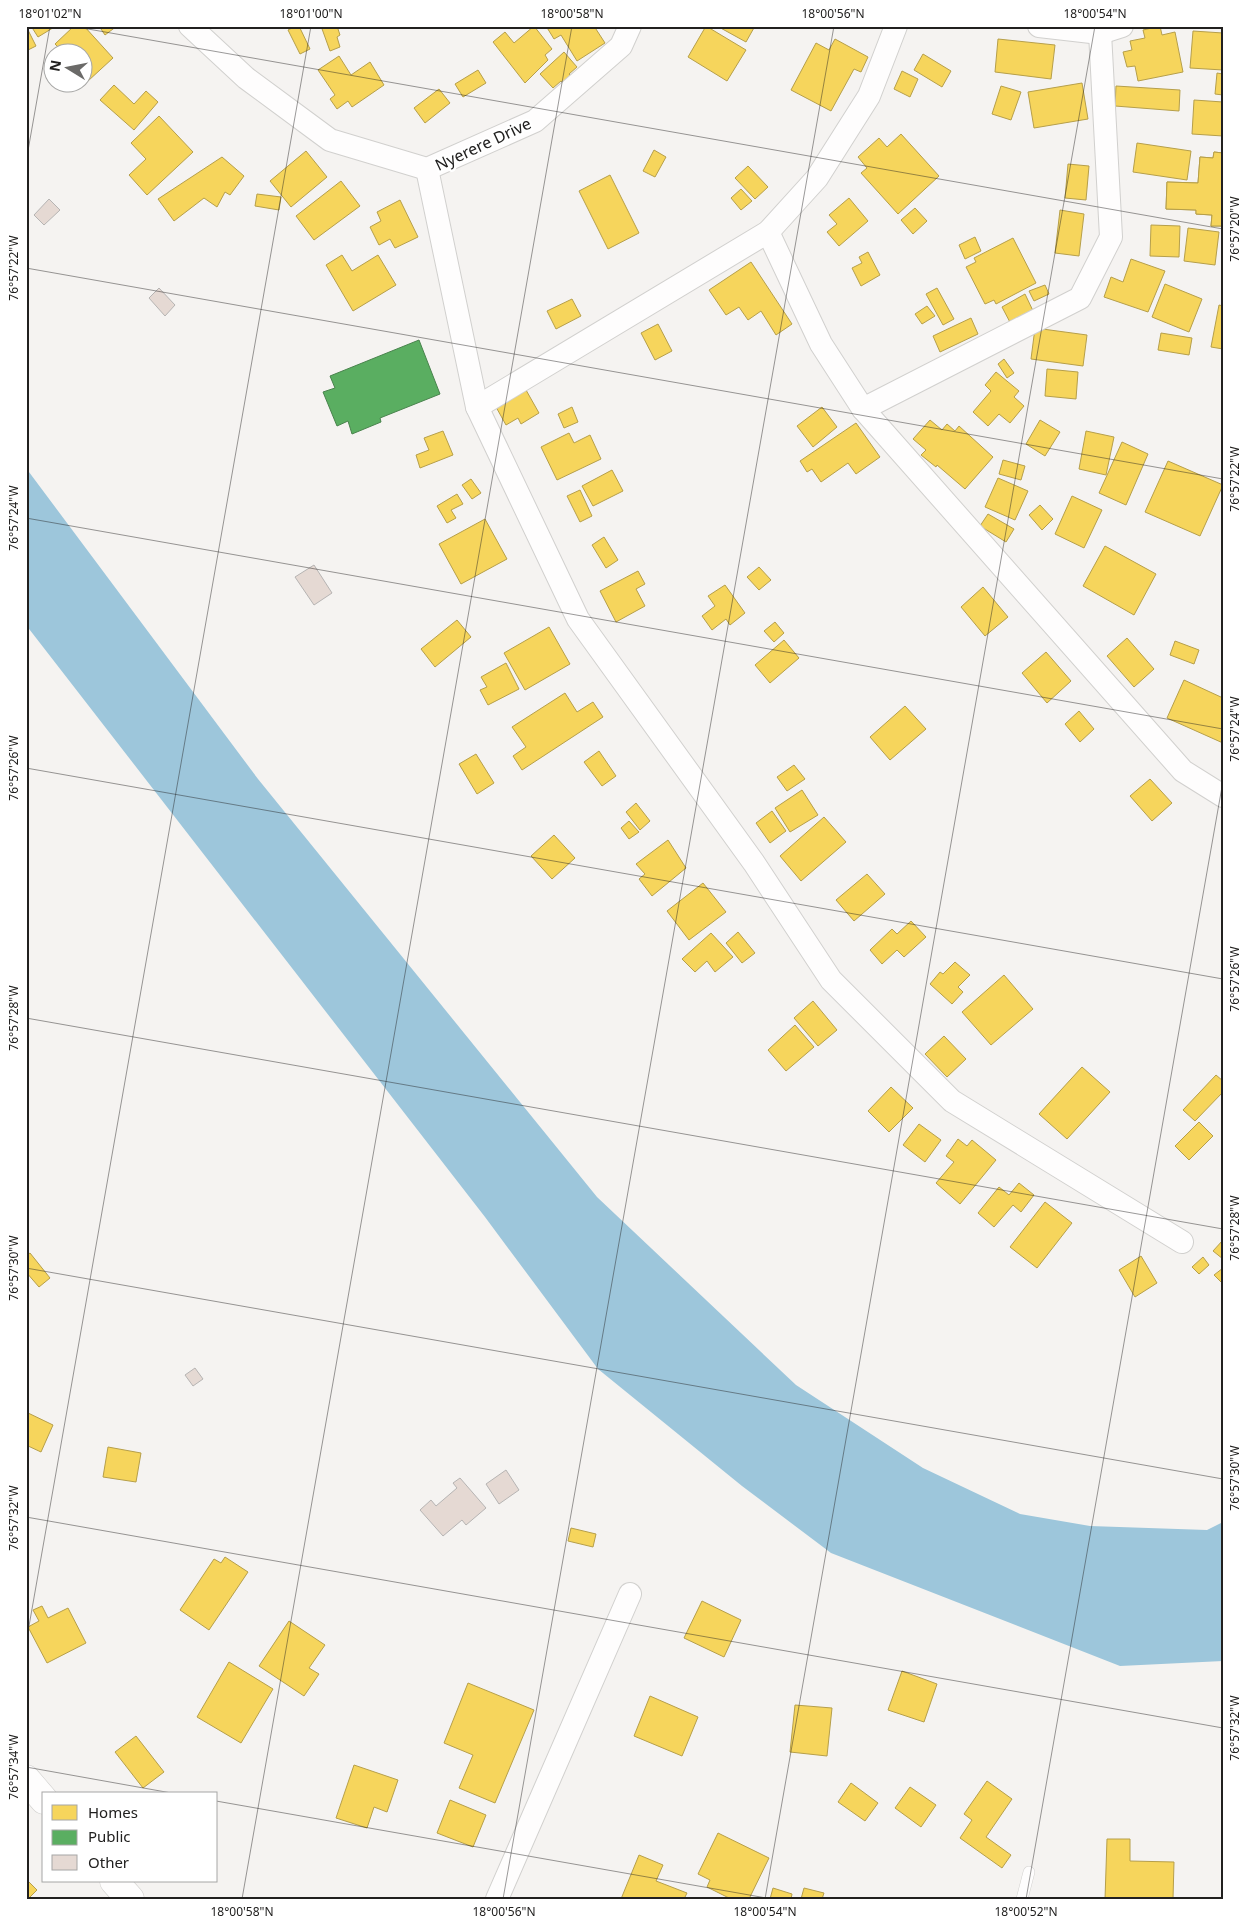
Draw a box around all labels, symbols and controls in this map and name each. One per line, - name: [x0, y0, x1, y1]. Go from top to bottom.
- text: 18°01'02"N: [18, 5, 82, 22]
- text: 18°01'00"N: [279, 5, 343, 22]
- text: 18°00'58"N: [540, 5, 604, 22]
- text: 18°00'56"N: [801, 5, 865, 22]
- text: 18°00'54"N: [1063, 5, 1127, 22]
- north arrow: [42, 42, 92, 92]
- text: N: [44, 58, 65, 73]
- street label: Nyerere Drive: [431, 112, 535, 176]
- text: 76°57'20"W: [1226, 196, 1243, 262]
- text: 76°57'22"W: [5, 235, 22, 301]
- text: 76°57'22"W: [1226, 446, 1243, 512]
- text: 76°57'24"W: [5, 485, 22, 551]
- text: 76°57'24"W: [1226, 696, 1243, 762]
- text: 76°57'26"W: [5, 735, 22, 801]
- text: 76°57'26"W: [1226, 946, 1243, 1012]
- text: 76°57'28"W: [5, 985, 22, 1051]
- text: 76°57'28"W: [1226, 1195, 1243, 1261]
- text: 76°57'30"W: [5, 1235, 22, 1301]
- text: 76°57'30"W: [1226, 1445, 1243, 1511]
- text: 76°57'32"W: [5, 1485, 22, 1551]
- text: 76°57'32"W: [1226, 1695, 1243, 1761]
- text: 76°57'34"W: [5, 1734, 22, 1800]
- legend: [42, 1792, 218, 1882]
- text: Homes: [88, 1802, 138, 1822]
- text: Public: [88, 1826, 131, 1846]
- text: Other: [88, 1852, 129, 1872]
- text: 18°00'58"N: [210, 1903, 274, 1920]
- text: 18°00'56"N: [472, 1903, 536, 1920]
- text: 18°00'54"N: [733, 1903, 797, 1920]
- text: 18°00'52"N: [994, 1903, 1058, 1920]

